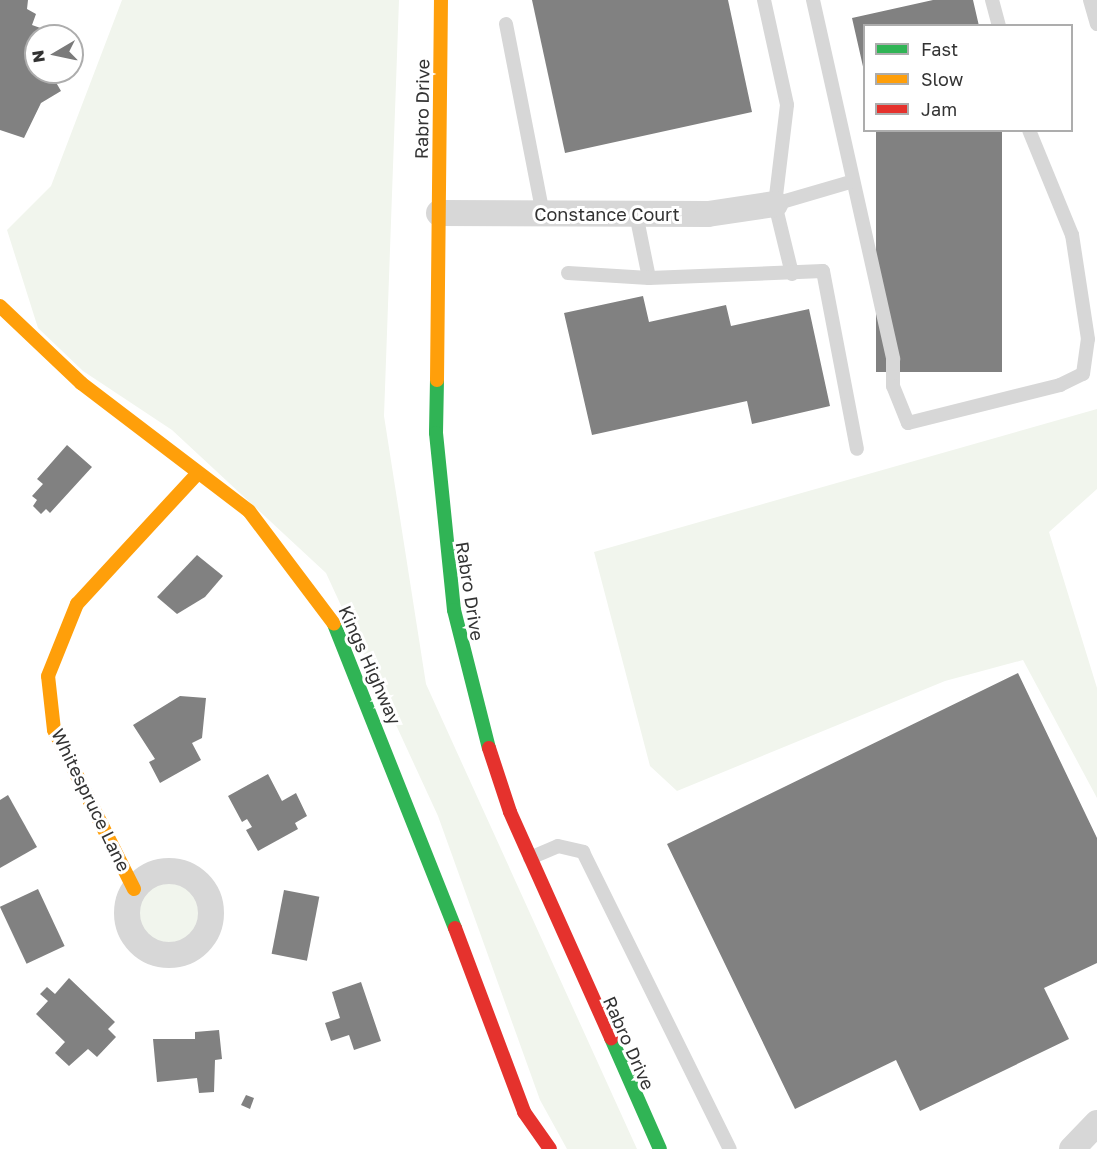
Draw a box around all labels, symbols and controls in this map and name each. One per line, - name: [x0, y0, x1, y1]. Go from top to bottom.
- north arrow: [24, 24, 84, 84]
- legend: [863, 24, 1073, 132]
- text: Fast: [921, 38, 958, 60]
- text: N: [27, 49, 49, 64]
- street label: Rabro Drive: [410, 59, 434, 159]
- text: Slow: [921, 68, 963, 90]
- text: Jam: [921, 98, 957, 120]
- street label: Constance Court: [534, 203, 680, 225]
- street label: Rabro Drive: [452, 540, 488, 642]
- street label: Kings Highway: [334, 602, 406, 728]
- street label: Whitespruce Lane: [47, 725, 135, 875]
- street label: Rabro Drive: [599, 993, 659, 1093]

